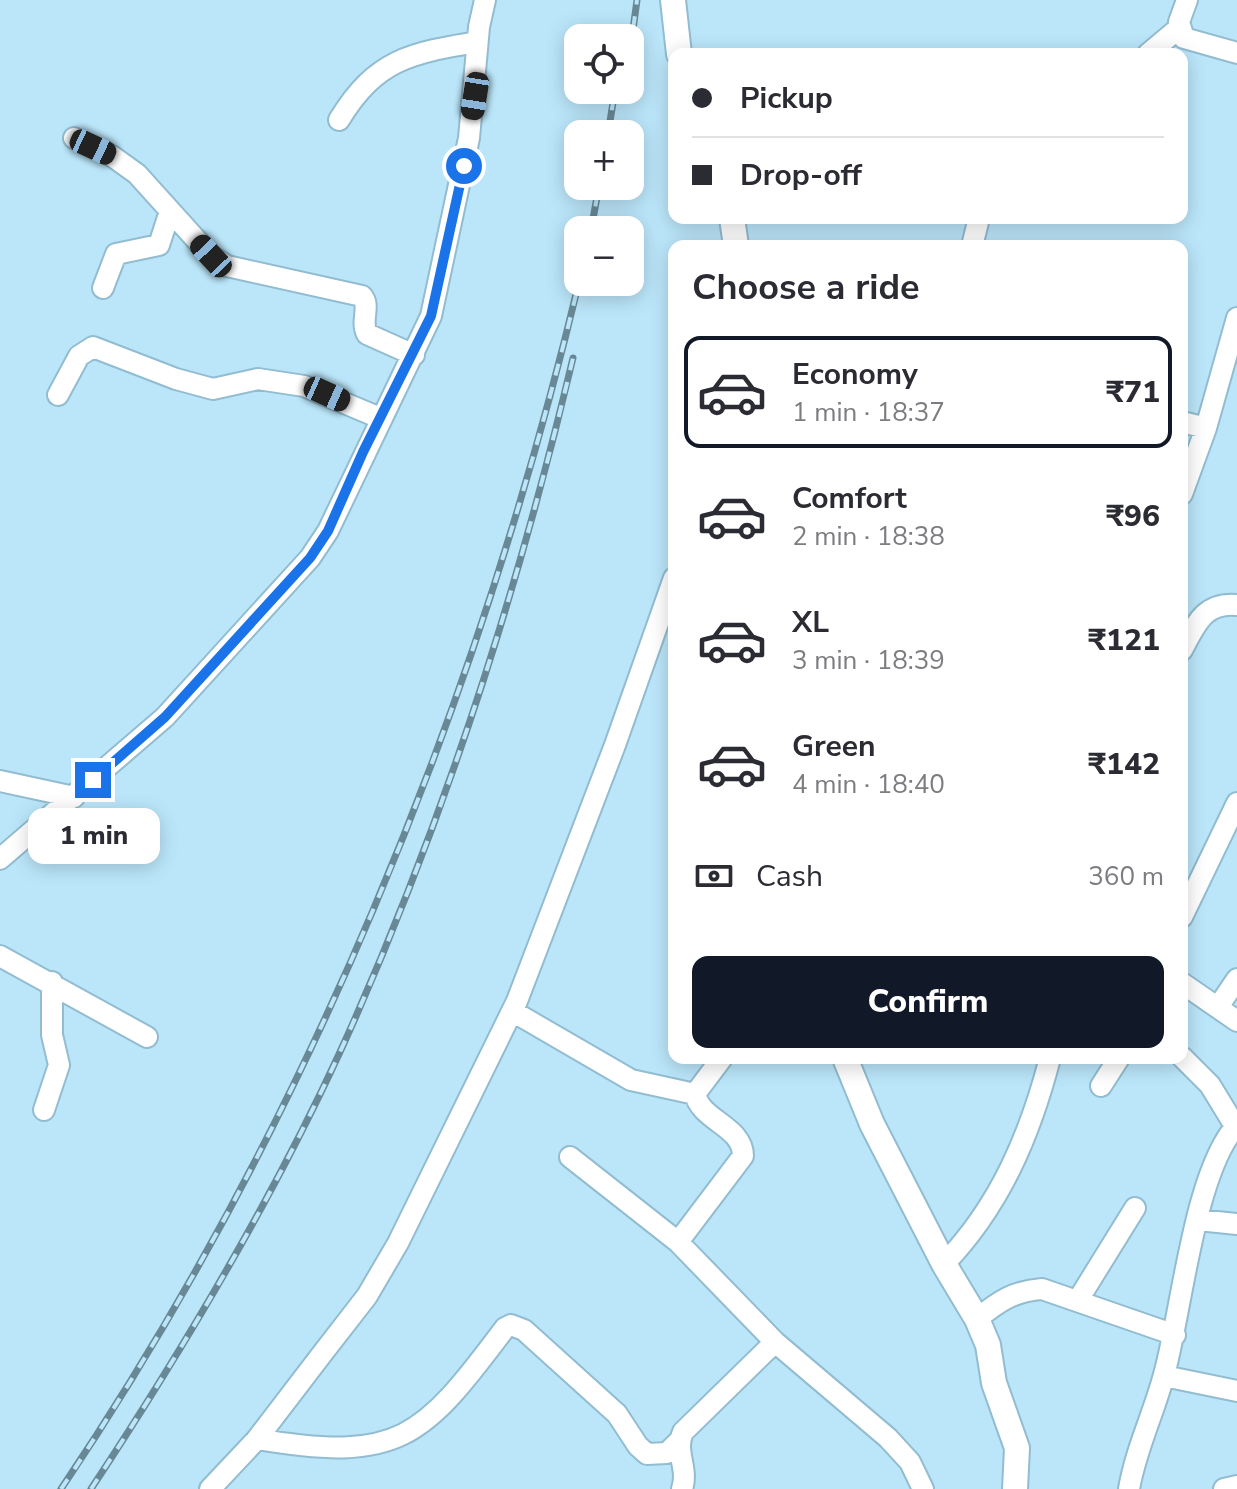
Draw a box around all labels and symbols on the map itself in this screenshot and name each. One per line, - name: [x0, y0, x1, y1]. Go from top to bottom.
- car: [459, 70, 491, 122]
- car: [66, 126, 120, 168]
- route start: [446, 148, 482, 184]
- car: [186, 230, 236, 282]
- car: [300, 373, 354, 415]
- route end: [75, 762, 111, 798]
- callout: 1 min: [27, 808, 159, 864]

